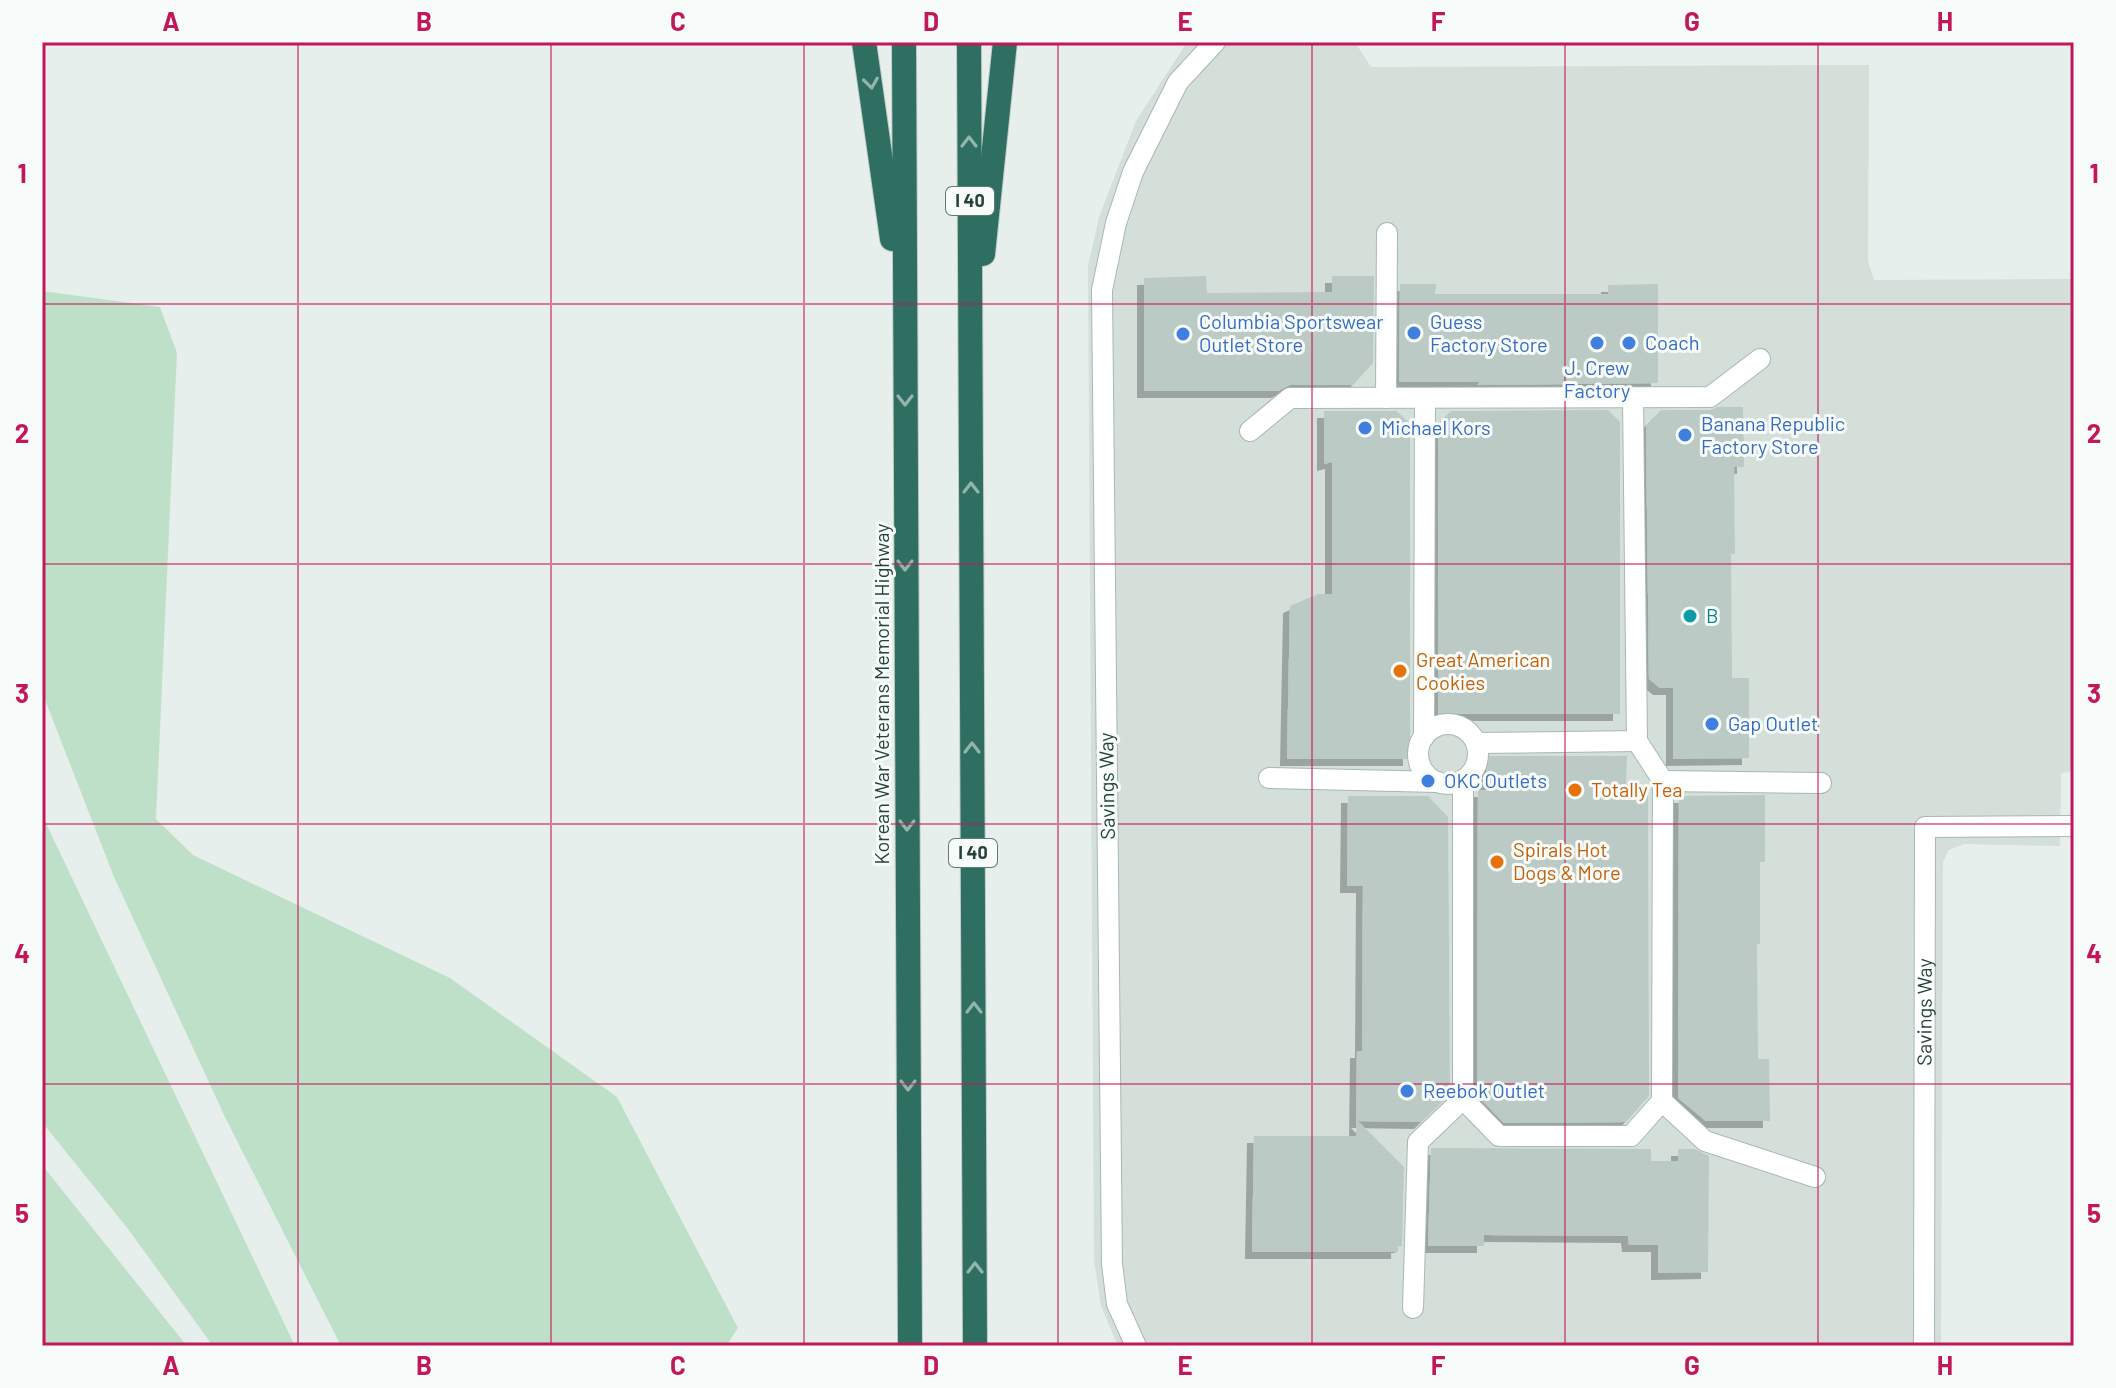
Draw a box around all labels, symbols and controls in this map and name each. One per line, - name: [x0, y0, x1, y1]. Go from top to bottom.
- text: A: [162, 5, 180, 36]
- text: B: [416, 5, 432, 36]
- text: C: [670, 5, 686, 36]
- text: D: [923, 5, 939, 36]
- text: E: [1177, 5, 1193, 36]
- text: F: [1431, 5, 1446, 36]
- text: G: [1684, 5, 1700, 36]
- text: H: [1937, 5, 1953, 36]
- one-way arrow: [862, 76, 879, 90]
- one-way arrow: [960, 135, 978, 148]
- text: 1: [17, 157, 27, 188]
- text: 1: [2089, 157, 2099, 188]
- road number: I 40: [946, 187, 994, 215]
- place label: Columbia Sportswear Outlet Store: [1199, 309, 1384, 356]
- place label: Guess Factory Store: [1430, 309, 1548, 356]
- marker: Guess Factory Store: [1405, 324, 1423, 342]
- marker: Columbia Sportswear Outlet Store: [1174, 325, 1192, 343]
- place label: Coach: [1645, 330, 1699, 354]
- marker: J. Crew Factory: [1588, 334, 1606, 352]
- marker: Coach: [1620, 334, 1638, 352]
- place label: J. Crew Factory: [1564, 355, 1630, 402]
- one-way arrow: [896, 394, 914, 407]
- place label: Banana Republic Factory Store: [1701, 411, 1845, 458]
- place label: Michael Kors: [1381, 415, 1491, 439]
- text: 2: [15, 417, 29, 448]
- text: 2: [2087, 417, 2101, 448]
- marker: Michael Kors: [1356, 419, 1374, 437]
- marker: Banana Republic Factory Store: [1676, 426, 1694, 444]
- one-way arrow: [962, 481, 980, 494]
- street label: Korean War Veterans Memorial Highway: [869, 524, 893, 864]
- one-way arrow: [896, 559, 914, 572]
- place label: B: [1706, 603, 1719, 627]
- marker: B: [1681, 607, 1699, 625]
- place label: Great American Cookies: [1416, 647, 1550, 694]
- marker: Great American Cookies: [1391, 662, 1409, 680]
- text: 3: [15, 677, 29, 708]
- text: 3: [2087, 677, 2101, 708]
- place label: Gap Outlet: [1728, 711, 1818, 735]
- marker: Gap Outlet: [1703, 715, 1721, 733]
- street label: Savings Way: [1093, 732, 1119, 840]
- one-way arrow: [963, 741, 981, 754]
- place label: OKC Outlets: [1444, 768, 1547, 792]
- marker: OKC Outlets: [1419, 772, 1437, 790]
- place label: Totally Tea: [1591, 777, 1682, 801]
- marker: Totally Tea: [1566, 781, 1584, 799]
- one-way arrow: [898, 819, 916, 832]
- place label: Spirals Hot Dogs & More: [1513, 837, 1621, 884]
- road number: I 40: [949, 839, 997, 867]
- marker: Spirals Hot Dogs & More: [1488, 853, 1506, 871]
- text: 4: [14, 937, 30, 968]
- text: 4: [2086, 937, 2102, 968]
- street label: Savings Way: [1912, 958, 1936, 1066]
- one-way arrow: [965, 1001, 982, 1014]
- place label: Reebok Outlet: [1423, 1078, 1545, 1102]
- one-way arrow: [899, 1079, 917, 1092]
- marker: Reebok Outlet: [1398, 1082, 1416, 1100]
- text: 5: [15, 1197, 29, 1228]
- text: 5: [2087, 1197, 2101, 1228]
- one-way arrow: [966, 1261, 984, 1274]
- text: A: [162, 1349, 180, 1380]
- text: B: [416, 1349, 432, 1380]
- text: C: [670, 1349, 686, 1380]
- text: D: [923, 1349, 939, 1380]
- text: E: [1177, 1349, 1193, 1380]
- text: F: [1431, 1349, 1446, 1380]
- text: G: [1684, 1349, 1700, 1380]
- text: H: [1937, 1349, 1953, 1380]

